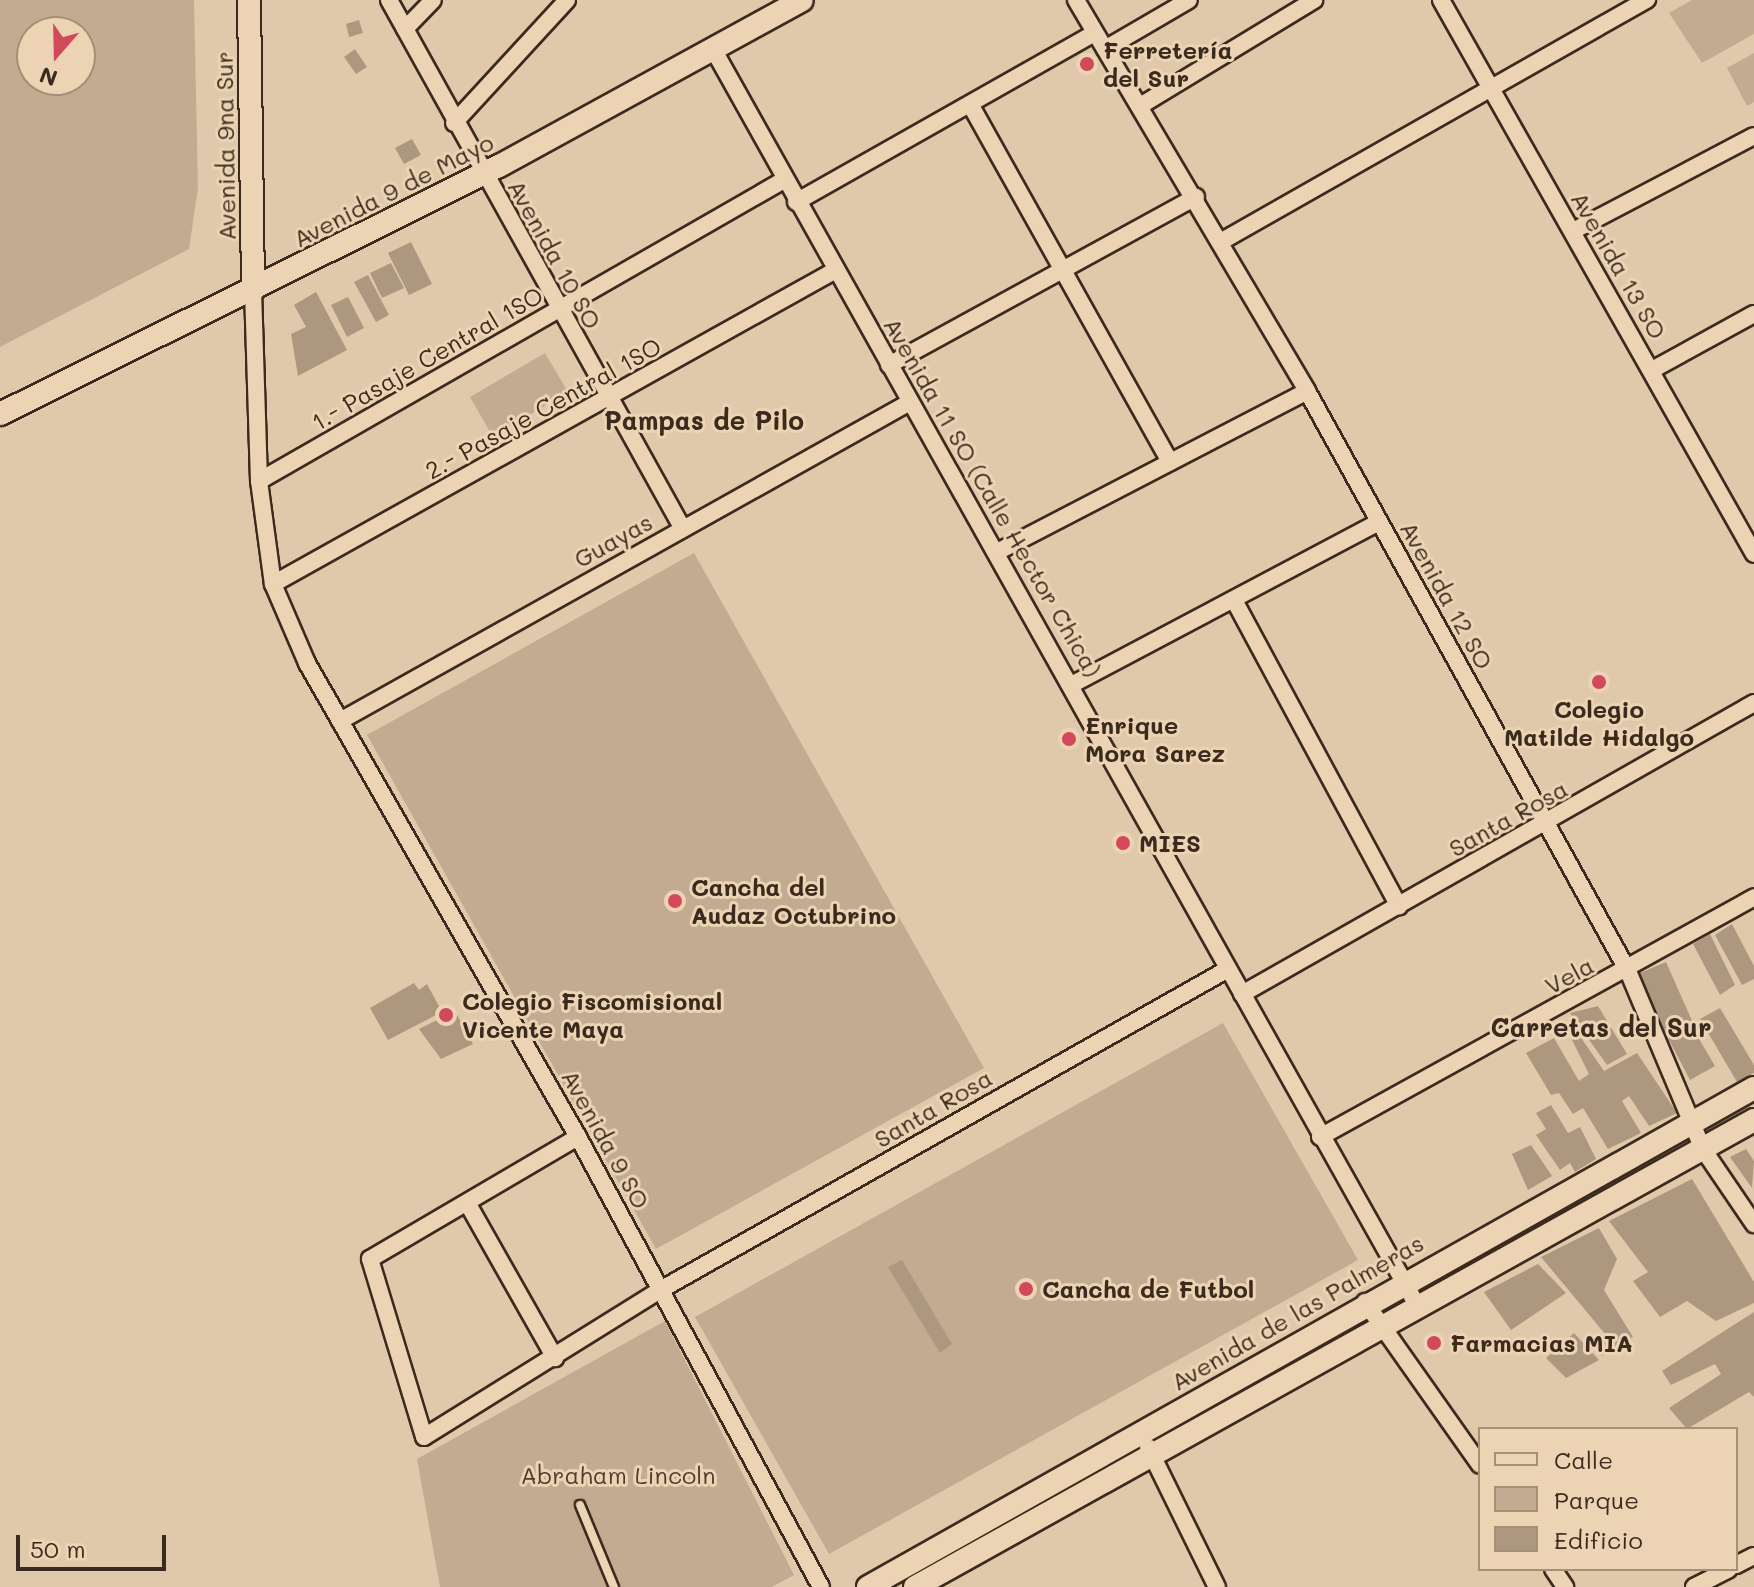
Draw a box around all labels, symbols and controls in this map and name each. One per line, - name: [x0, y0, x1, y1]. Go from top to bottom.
- north arrow: [16, 16, 96, 96]
- place label: Ferretería del Sur: [1103, 36, 1233, 92]
- street label: Avenida 9na Sur: [209, 51, 241, 241]
- marker: Ferretería del Sur: [1078, 55, 1096, 73]
- text: N: [36, 61, 61, 94]
- street label: Avenida 9 de Mayo: [288, 127, 498, 253]
- street label: Avenida 10 SO: [502, 174, 608, 334]
- street label: Avenida 13 SO: [1565, 186, 1673, 344]
- street label: 1.- Pasaje Central 1SO: [306, 280, 548, 436]
- street label: Avenida 11 SO (Calle Hector Chica): [878, 312, 1108, 682]
- street label: 2.- Pasaje Central 1SO: [420, 331, 666, 485]
- district label: Pampas de Pilo: [604, 405, 804, 437]
- street label: Guayas: [569, 507, 657, 573]
- street label: Avenida 12 SO: [1395, 516, 1499, 674]
- marker: Colegio Matilde Hidalgo: [1590, 673, 1608, 691]
- place label: Colegio Matilde Hidalgo: [1504, 695, 1694, 751]
- place label: Enrique Mora Sarez: [1085, 711, 1225, 767]
- marker: Enrique Mora Sarez: [1060, 730, 1078, 748]
- street label: Santa Rosa: [1444, 774, 1572, 862]
- place label: MIES: [1139, 829, 1201, 857]
- marker: MIES: [1114, 834, 1132, 852]
- place label: Cancha del Audaz Octubrino: [691, 873, 896, 929]
- marker: Cancha del Audaz Octubrino: [666, 892, 684, 910]
- street label: Vela: [1540, 950, 1598, 1000]
- place label: Colegio Fiscomisional Vicente Maya: [462, 987, 722, 1043]
- marker: Colegio Fiscomisional Vicente Maya: [437, 1006, 455, 1024]
- district label: Carretas del Sur: [1491, 1012, 1711, 1044]
- street label: Santa Rosa: [869, 1063, 997, 1153]
- street label: Avenida 9 SO: [556, 1064, 656, 1214]
- street label: Avenida de las Palmeras: [1166, 1228, 1428, 1396]
- place label: Cancha de Futbol: [1042, 1275, 1254, 1303]
- marker: Cancha de Futbol: [1017, 1280, 1035, 1298]
- place label: Farmacias MIA: [1450, 1329, 1633, 1357]
- marker: Farmacias MIA: [1425, 1334, 1443, 1352]
- legend: [1478, 1427, 1738, 1571]
- text: Calle: [1554, 1444, 1613, 1475]
- park label: Abraham Lincoln: [520, 1461, 716, 1489]
- text: Parque: [1554, 1484, 1639, 1515]
- scale bar: [20, 1519, 170, 1569]
- text: Edificio: [1554, 1524, 1643, 1555]
- text: 50 m: [30, 1533, 86, 1564]

